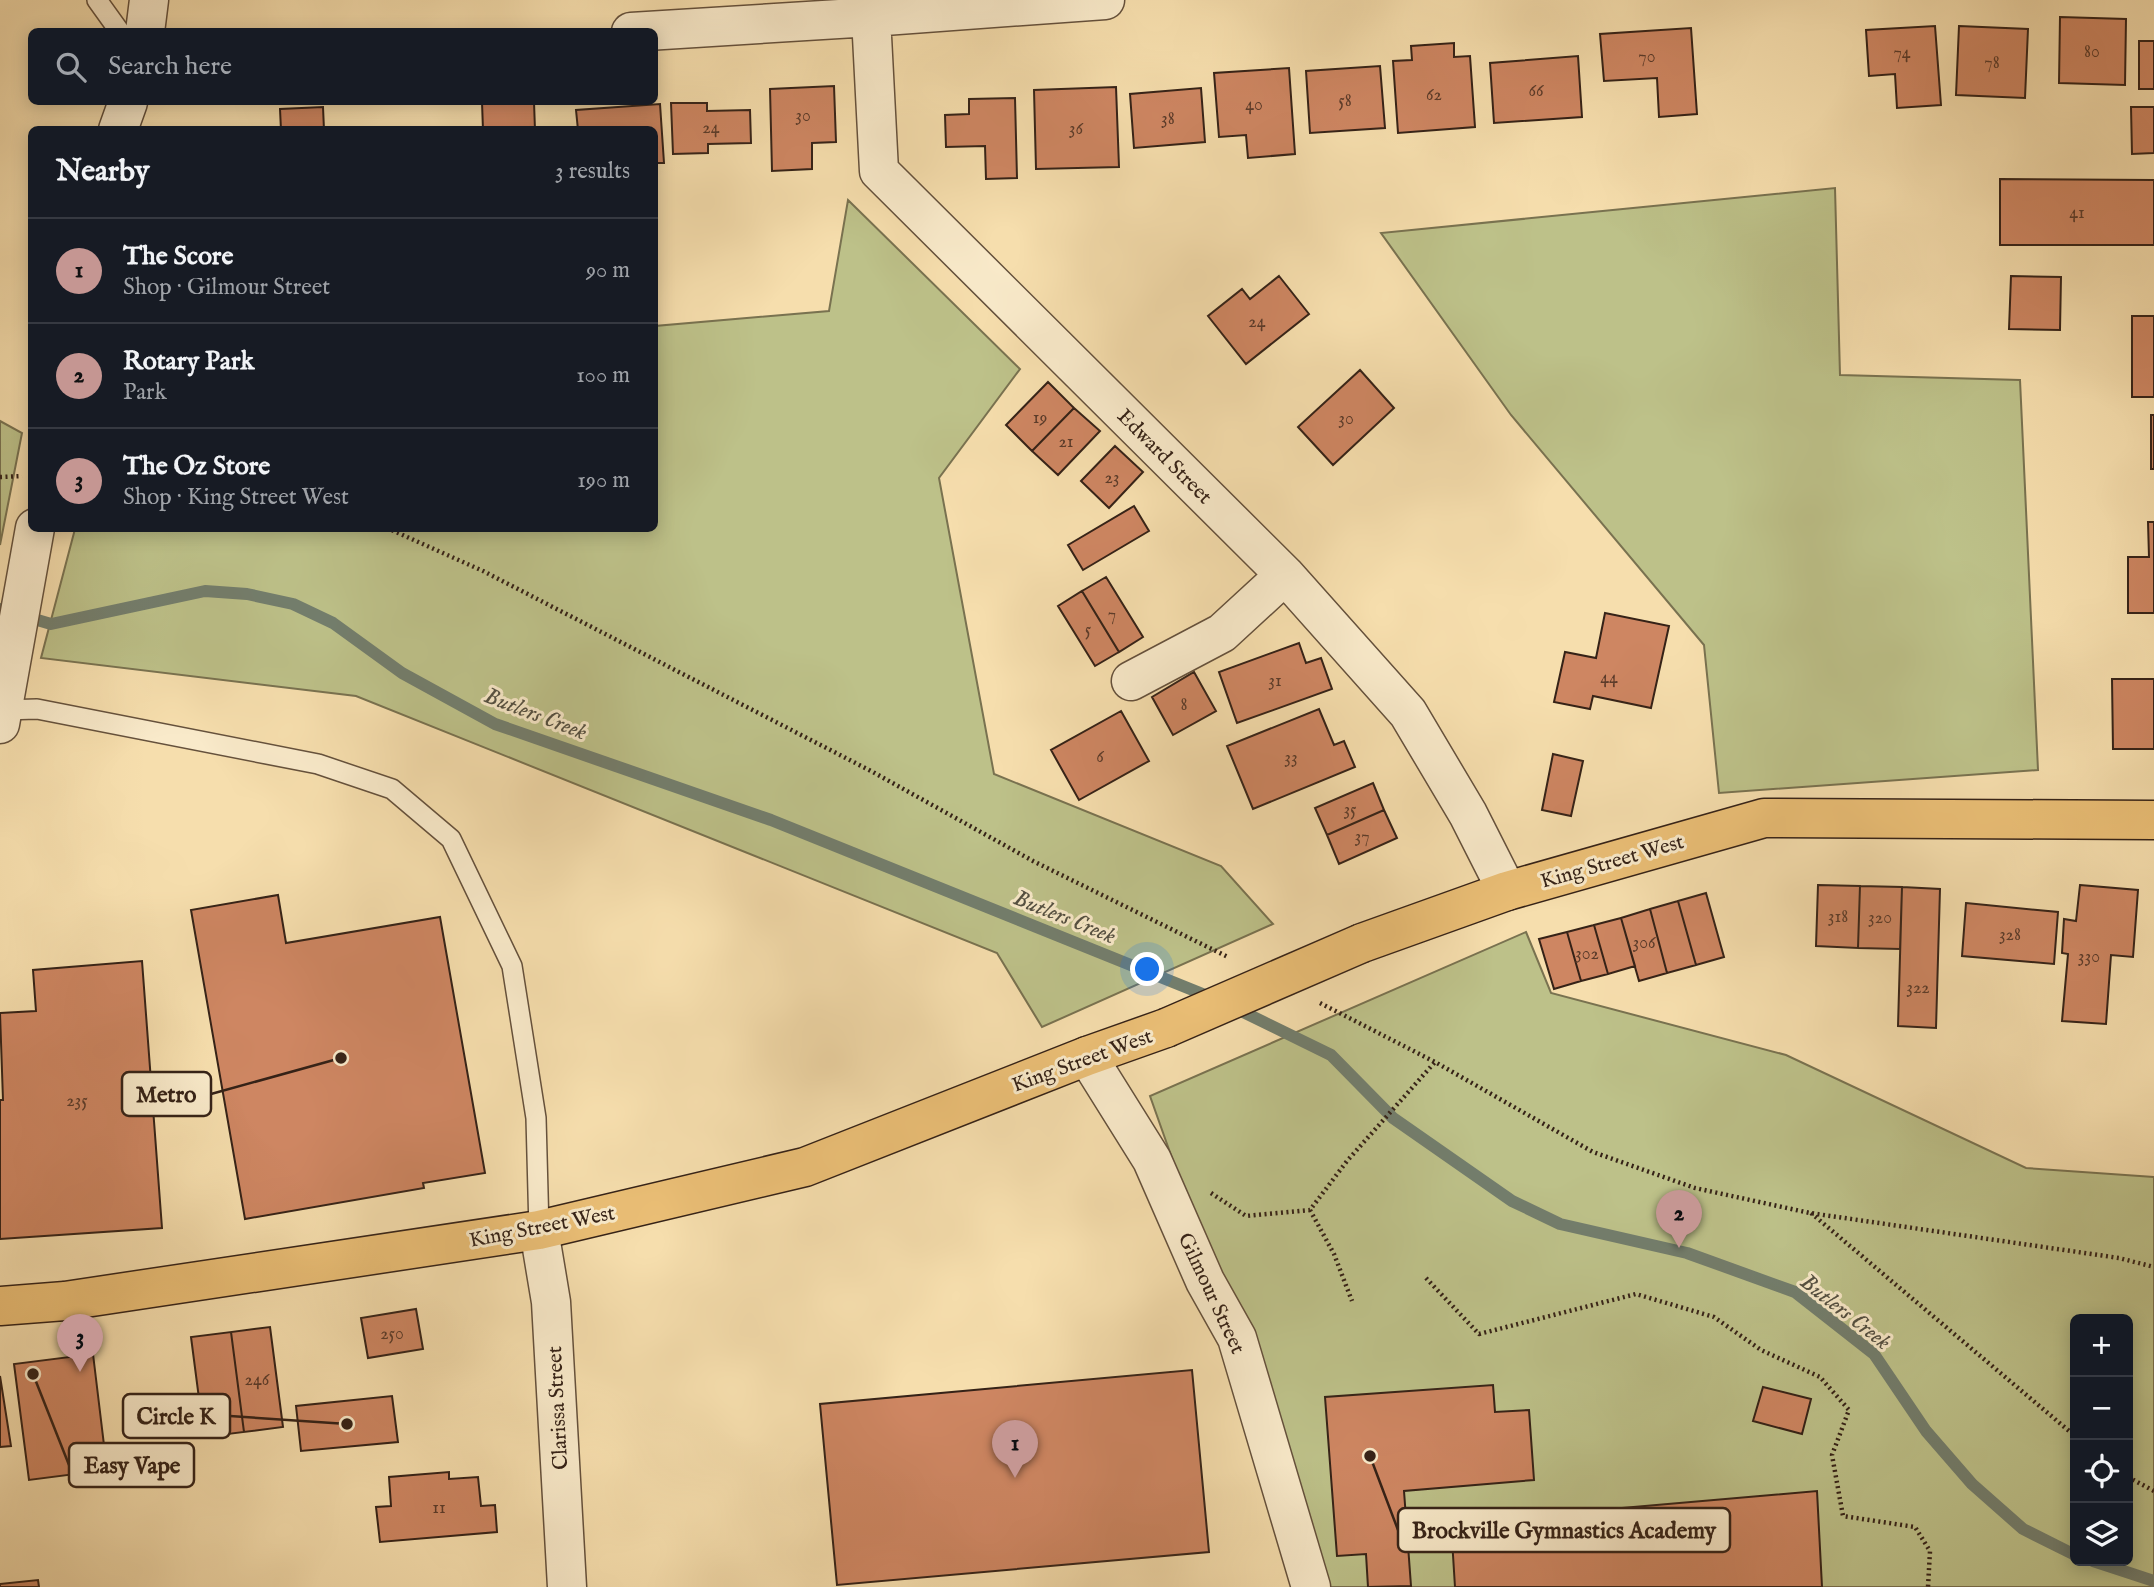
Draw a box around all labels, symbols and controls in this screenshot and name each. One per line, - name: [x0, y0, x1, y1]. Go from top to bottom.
- search box: [28, 28, 658, 105]
- house number: 80: [2084, 41, 2100, 64]
- house number: 74: [1893, 42, 1911, 65]
- house number: 70: [1638, 46, 1656, 69]
- icon: search: [52, 48, 90, 86]
- text: Search here: [108, 50, 232, 83]
- house number: 78: [1984, 52, 2000, 75]
- house number: 66: [1528, 80, 1544, 103]
- house number: 62: [1426, 84, 1442, 107]
- house number: 58: [1338, 90, 1352, 113]
- house number: 40: [1245, 94, 1263, 117]
- house number: 30: [795, 105, 811, 128]
- house number: 38: [1161, 108, 1175, 131]
- house number: 24: [702, 117, 720, 140]
- house number: 36: [1069, 118, 1084, 141]
- text: Nearby: [56, 153, 149, 191]
- text: 3 results: [555, 157, 630, 186]
- house number: 41: [2069, 202, 2085, 225]
- text: The Score: [123, 240, 233, 273]
- text: 1: [75, 256, 83, 285]
- text: 90 m: [586, 256, 630, 285]
- text: Shop · Gilmour Street: [123, 273, 330, 302]
- house number: 24: [1248, 311, 1266, 334]
- text: Rotary Park: [123, 345, 254, 378]
- text: 2: [74, 361, 84, 390]
- text: 100 m: [576, 361, 630, 390]
- text: Park: [123, 378, 167, 407]
- street label: Edward Street: [1111, 404, 1217, 510]
- house number: 19: [1033, 407, 1047, 430]
- house number: 30: [1338, 408, 1354, 431]
- house number: 21: [1058, 431, 1074, 454]
- text: The Oz Store: [123, 450, 270, 483]
- text: 3: [75, 466, 83, 495]
- text: 190 m: [577, 466, 630, 495]
- house number: 23: [1104, 467, 1120, 490]
- text: Shop · King Street West: [123, 483, 349, 512]
- house number: 7: [1108, 604, 1116, 627]
- house number: 5: [1085, 619, 1092, 642]
- house number: 44: [1600, 667, 1618, 690]
- house number: 31: [1268, 670, 1282, 693]
- water label: Butlers Creek: [480, 682, 591, 747]
- house number: 8: [1180, 694, 1188, 717]
- house number: 6: [1096, 746, 1104, 769]
- house number: 33: [1284, 747, 1298, 770]
- house number: 35: [1343, 799, 1357, 822]
- house number: 37: [1354, 826, 1370, 849]
- street label: King Street West: [1538, 829, 1687, 896]
- water label: Butlers Creek: [1009, 884, 1120, 951]
- house number: 318: [1828, 906, 1848, 929]
- house number: 320: [1868, 907, 1892, 930]
- house number: 328: [1999, 924, 2021, 947]
- house number: 306: [1632, 932, 1656, 955]
- house number: 302: [1575, 943, 1599, 966]
- house number: 330: [2078, 946, 2100, 969]
- your location: [1130, 952, 1164, 986]
- house number: 322: [1906, 977, 1930, 1000]
- street label: King Street West: [1008, 1023, 1157, 1099]
- callout: Metro: [122, 1072, 211, 1116]
- text: Metro: [136, 1081, 197, 1110]
- house number: 235: [66, 1090, 88, 1113]
- pin: 2: [1656, 1190, 1702, 1248]
- street label: King Street West: [467, 1200, 617, 1255]
- street label: Gilmour Street: [1171, 1229, 1251, 1359]
- water label: Butlers Creek: [1794, 1268, 1896, 1357]
- pin: 3: [57, 1314, 103, 1372]
- map controls: [2070, 1314, 2133, 1566]
- button: +: [2070, 1314, 2133, 1377]
- house number: 250: [380, 1323, 404, 1346]
- street label: Clarissa Street: [542, 1345, 575, 1470]
- house number: 246: [245, 1369, 270, 1392]
- button: −: [2070, 1377, 2133, 1440]
- callout: Circle K: [123, 1394, 230, 1438]
- text: Circle K: [136, 1403, 217, 1432]
- pin: 1: [992, 1420, 1038, 1478]
- button: locate: [2070, 1440, 2133, 1503]
- callout: Easy Vape: [69, 1443, 194, 1487]
- text: Easy Vape: [84, 1452, 181, 1481]
- house number: 11: [432, 1497, 446, 1520]
- button: layers: [2070, 1503, 2133, 1566]
- callout: Brockville Gymnastics Academy: [1398, 1508, 1730, 1552]
- text: Brockville Gymnastics Academy: [1412, 1517, 1717, 1546]

